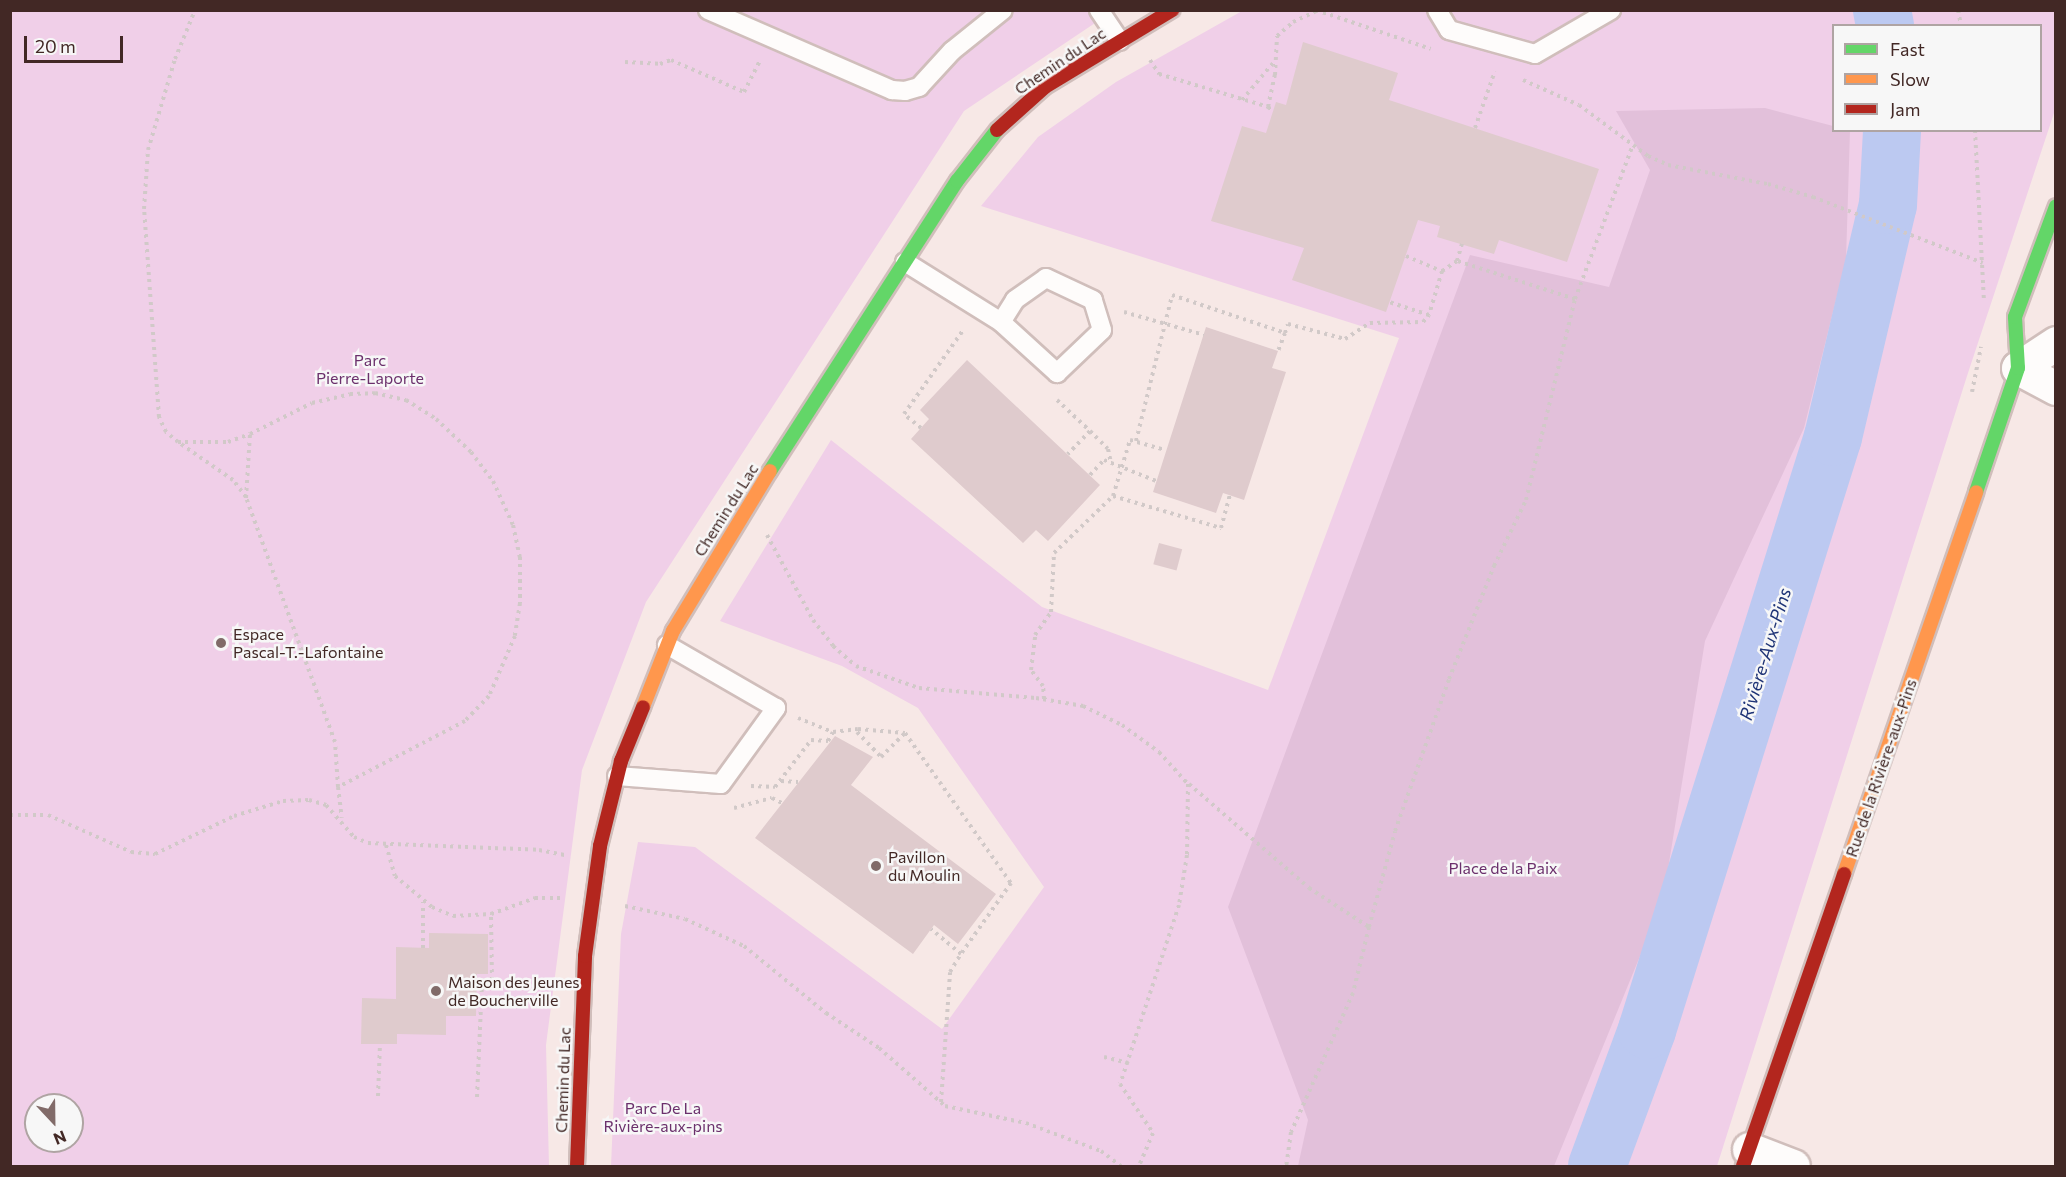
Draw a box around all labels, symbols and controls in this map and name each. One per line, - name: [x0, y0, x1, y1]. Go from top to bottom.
- scale bar: [27, 24, 126, 62]
- street label: Chemin du Lac: [1011, 24, 1109, 98]
- legend: [1832, 24, 2042, 132]
- text: 20 m: [35, 35, 76, 57]
- text: Fast: [1890, 38, 1925, 60]
- text: Slow: [1890, 68, 1930, 90]
- text: Jam: [1890, 98, 1920, 120]
- park label: Parc Pierre-Laporte: [316, 350, 424, 388]
- street label: Chemin du Lac: [690, 460, 762, 560]
- water label: Rivière-Aux-Pins: [1735, 585, 1795, 723]
- place label: Espace Pascal-T.-Lafontaine: [233, 624, 383, 662]
- marker: Espace Pascal-T.-Lafontaine: [214, 636, 228, 650]
- street label: Rue de la Rivière-aux-Pins: [1841, 676, 1921, 860]
- place label: Pavillon du Moulin: [888, 847, 960, 885]
- park label: Place de la Paix: [1448, 858, 1558, 878]
- marker: Pavillon du Moulin: [869, 859, 883, 873]
- place label: Maison des Jeunes de Boucherville: [448, 972, 580, 1010]
- marker: Maison des Jeunes de Boucherville: [429, 984, 443, 998]
- street label: Chemin du Lac: [552, 1027, 574, 1133]
- north arrow: [24, 1093, 84, 1153]
- park label: Parc De La Rivière-aux-pins: [603, 1098, 723, 1136]
- text: N: [51, 1127, 69, 1149]

